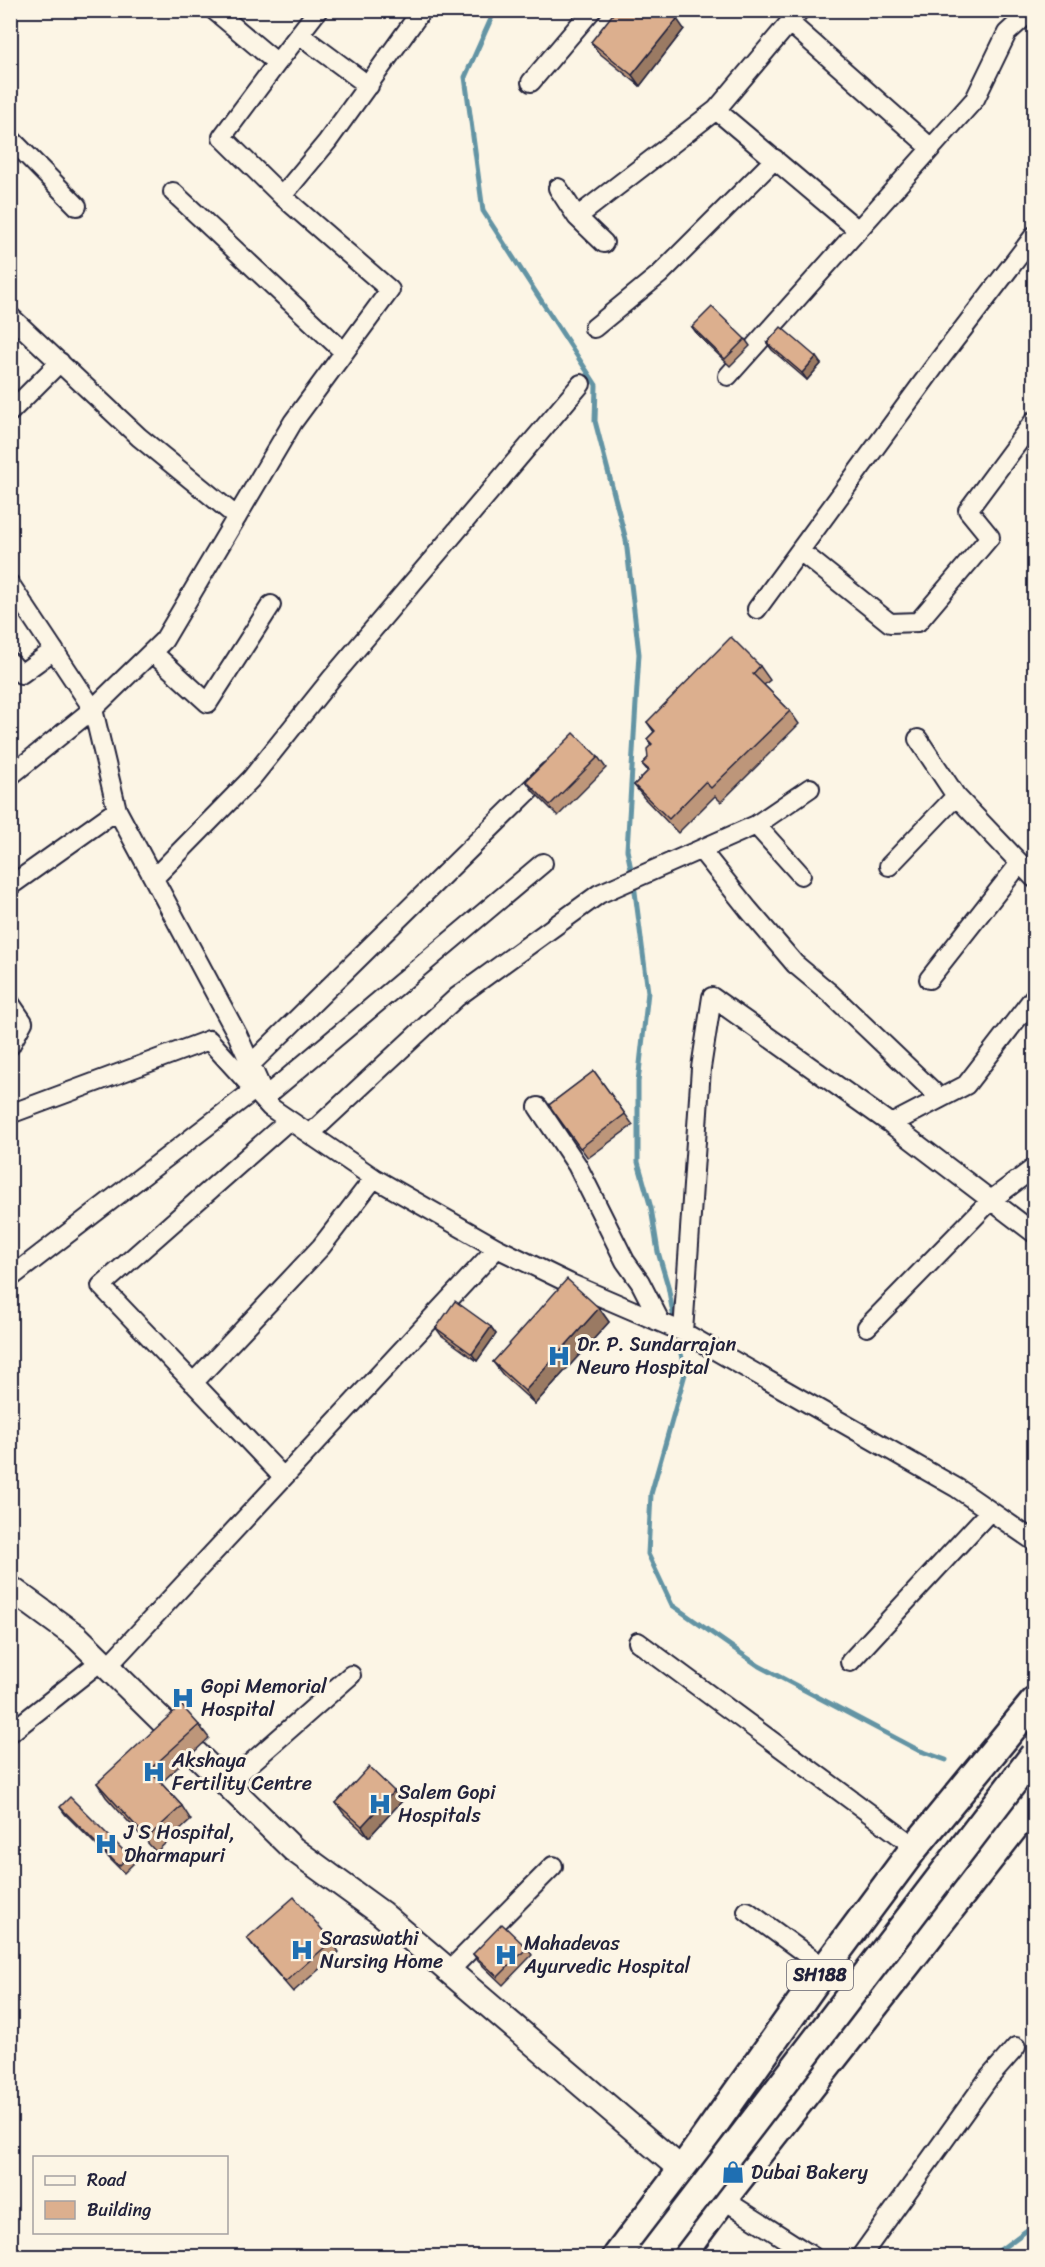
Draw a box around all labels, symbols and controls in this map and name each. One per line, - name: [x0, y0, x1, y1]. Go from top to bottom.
- place label: Dr. P. Sundarrajan Neuro Hospital: [577, 1327, 737, 1385]
- hospital icon: Dr. P. Sundarrajan Neuro Hospital: [546, 1343, 572, 1369]
- place label: Gopi Memorial Hospital: [201, 1669, 328, 1727]
- hospital icon: Gopi Memorial Hospital: [170, 1685, 196, 1711]
- place label: Akshaya Fertility Centre: [171, 1743, 312, 1801]
- hospital icon: Akshaya Fertility Centre: [141, 1759, 167, 1785]
- place label: Salem Gopi Hospitals: [398, 1775, 497, 1833]
- hospital icon: Salem Gopi Hospitals: [367, 1791, 393, 1817]
- place label: J S Hospital, Dharmapuri: [123, 1815, 235, 1873]
- hospital icon: J S Hospital, Dharmapuri: [93, 1831, 119, 1857]
- place label: Saraswathi Nursing Home: [320, 1921, 443, 1979]
- place label: Mahadevas Ayurvedic Hospital: [523, 1926, 691, 1984]
- hospital icon: Saraswathi Nursing Home: [289, 1937, 315, 1963]
- hospital icon: Mahadevas Ayurvedic Hospital: [493, 1942, 519, 1968]
- road number: SH188: [787, 1960, 853, 1990]
- place label: Dubai Bakery: [751, 2155, 868, 2190]
- legend: [33, 2156, 228, 2234]
- shop icon: Dubai Bakery: [720, 2159, 746, 2185]
- text: Road: [87, 2164, 127, 2196]
- text: Building: [87, 2194, 151, 2226]

